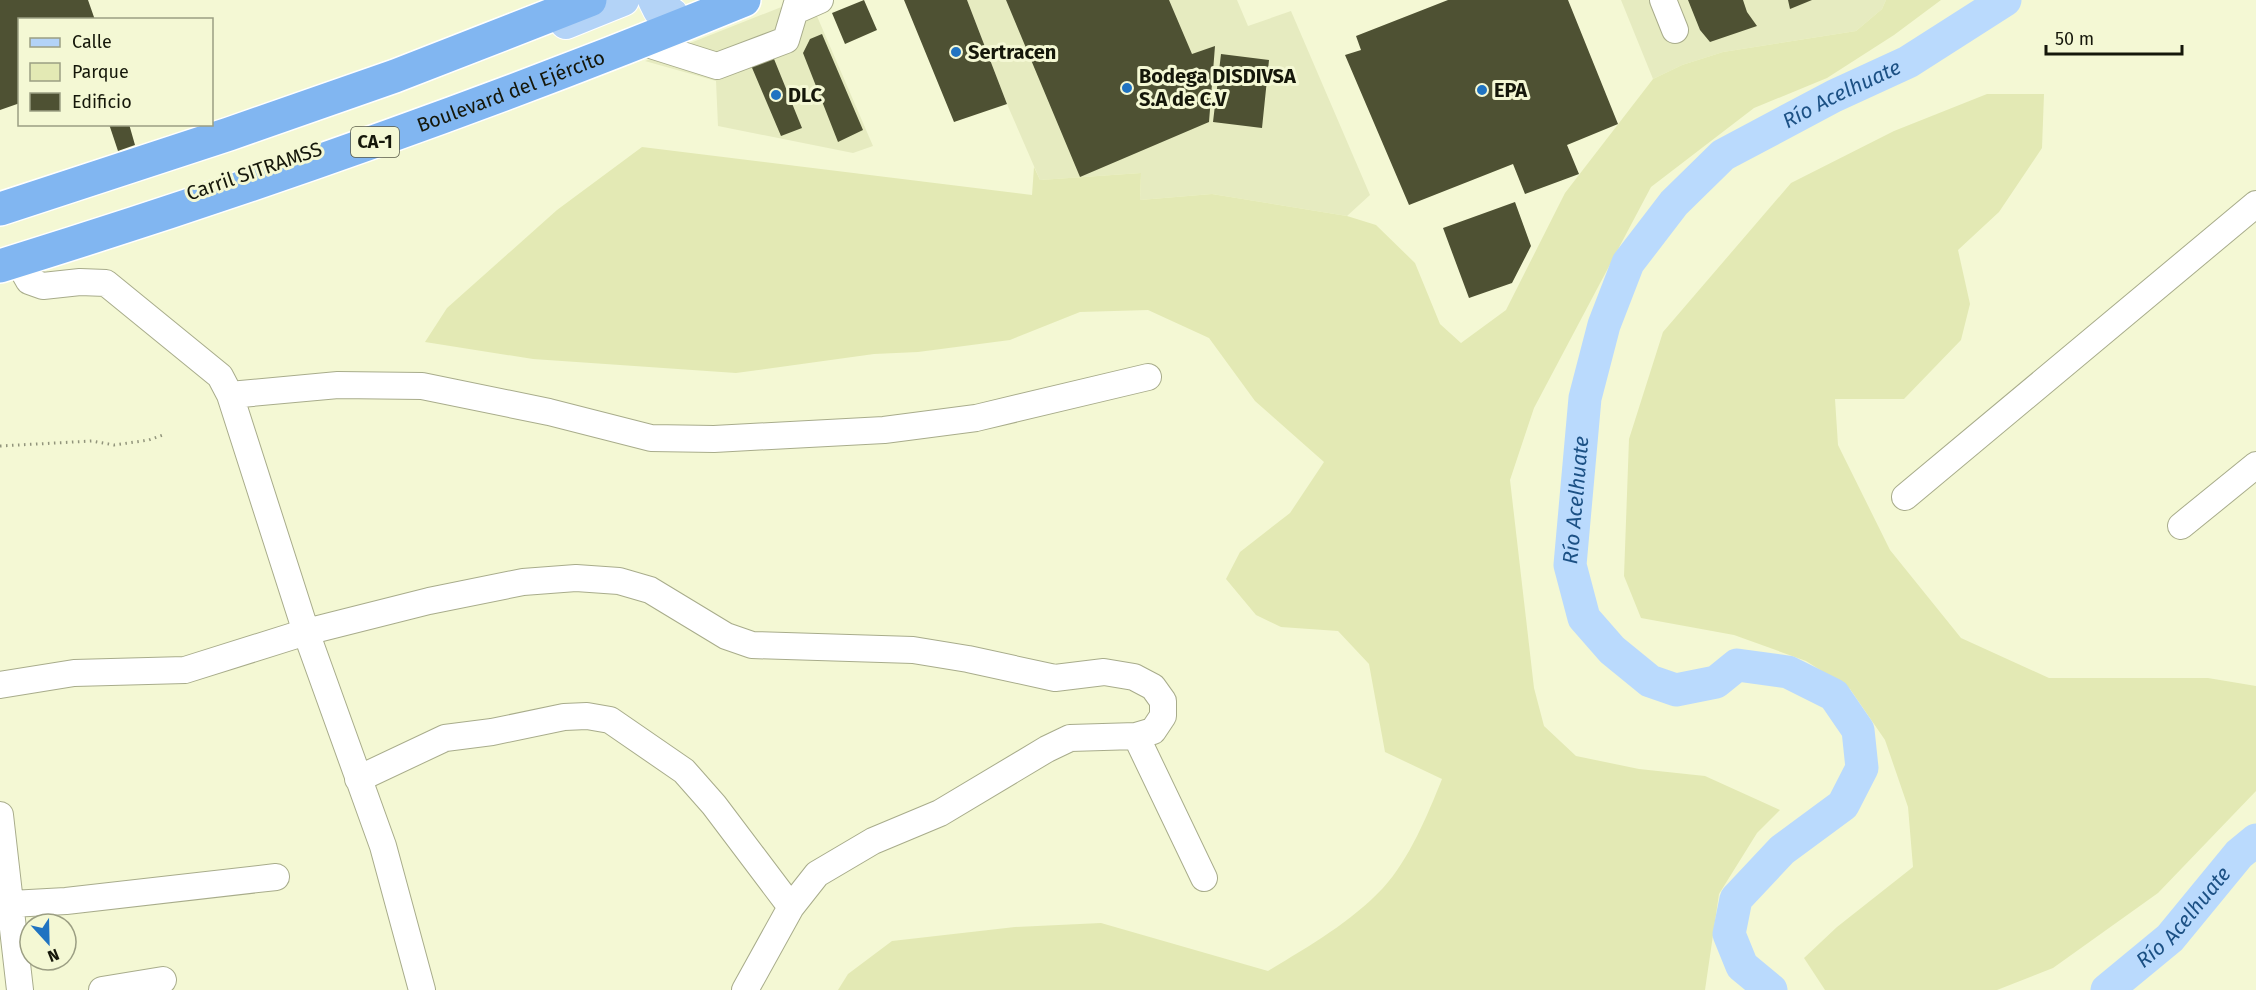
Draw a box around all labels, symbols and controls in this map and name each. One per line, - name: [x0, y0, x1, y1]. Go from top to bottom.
- legend: [18, 18, 213, 126]
- scale bar: [2046, 18, 2182, 56]
- text: 50 m: [2055, 28, 2094, 50]
- text: Calle: [72, 31, 112, 53]
- place label: Sertracen: [968, 40, 1056, 64]
- street label: Boulevard del Ejército: [413, 45, 608, 137]
- marker: Sertracen: [949, 45, 963, 59]
- water label: Río Acelhuate: [1778, 54, 1905, 134]
- text: Parque: [72, 61, 129, 83]
- place label: Bodega DISDIVSA S.A de C.V: [1139, 64, 1297, 111]
- place label: EPA: [1494, 78, 1528, 102]
- marker: Bodega DISDIVSA S.A de C.V: [1120, 81, 1134, 95]
- place label: DLC: [788, 83, 822, 107]
- marker: EPA: [1475, 83, 1489, 97]
- marker: DLC: [769, 88, 783, 102]
- text: Edificio: [72, 91, 132, 113]
- road number: CA-1: [351, 127, 399, 157]
- street label: Carril SITRAMSS: [183, 137, 325, 205]
- water label: Río Acelhuate: [1557, 435, 1595, 565]
- water label: Río Acelhuate: [2131, 861, 2236, 973]
- north arrow: [18, 912, 78, 972]
- text: N: [45, 945, 62, 966]

